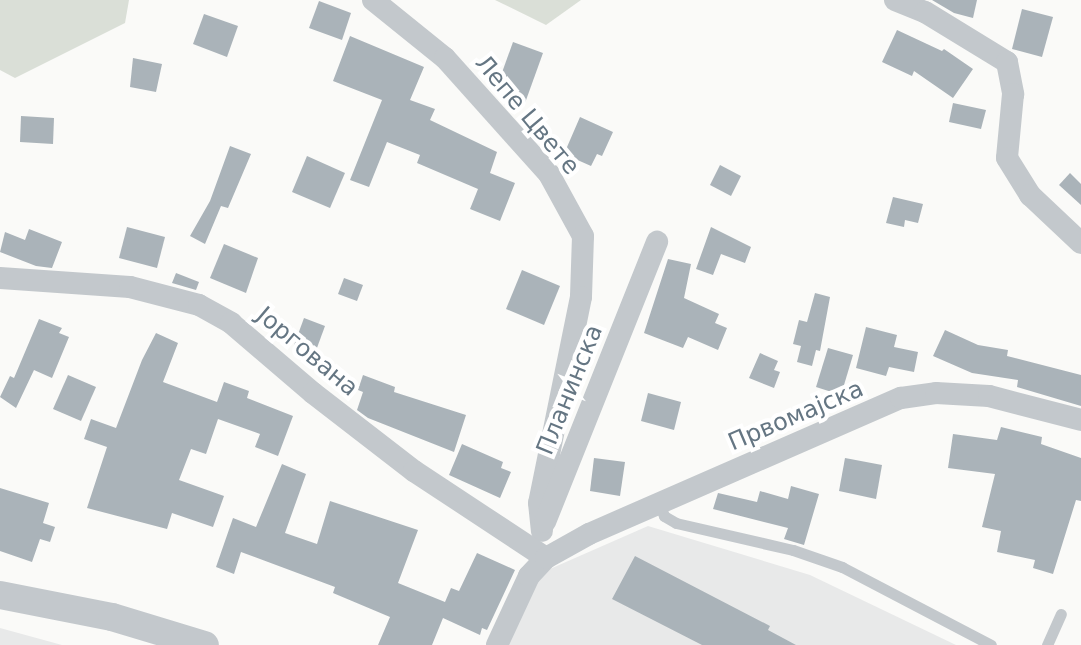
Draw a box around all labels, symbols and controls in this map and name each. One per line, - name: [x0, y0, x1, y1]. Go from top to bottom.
- street label: Лепе Цвете: [469, 49, 585, 181]
- street label: Јоргована: [250, 301, 364, 403]
- street label: Планинска: [531, 321, 609, 459]
- street label: Првомајска: [724, 375, 868, 457]

